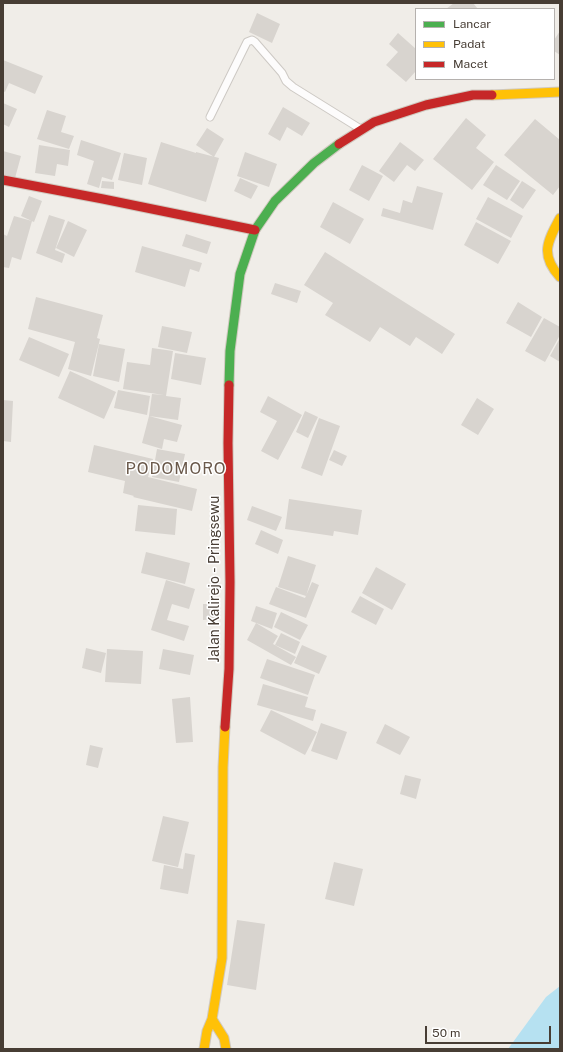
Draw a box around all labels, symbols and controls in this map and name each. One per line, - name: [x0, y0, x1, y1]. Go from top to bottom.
- legend: [415, 8, 555, 80]
- text: Lancar: [453, 17, 491, 31]
- text: Padat: [453, 37, 485, 51]
- text: Macet: [453, 57, 488, 71]
- district label: PODOMORO: [125, 459, 227, 479]
- street label: Jalan Kalirejo - Pringsewu: [207, 496, 223, 662]
- scale bar: [427, 1018, 553, 1044]
- text: 50 m: [432, 1026, 460, 1040]

